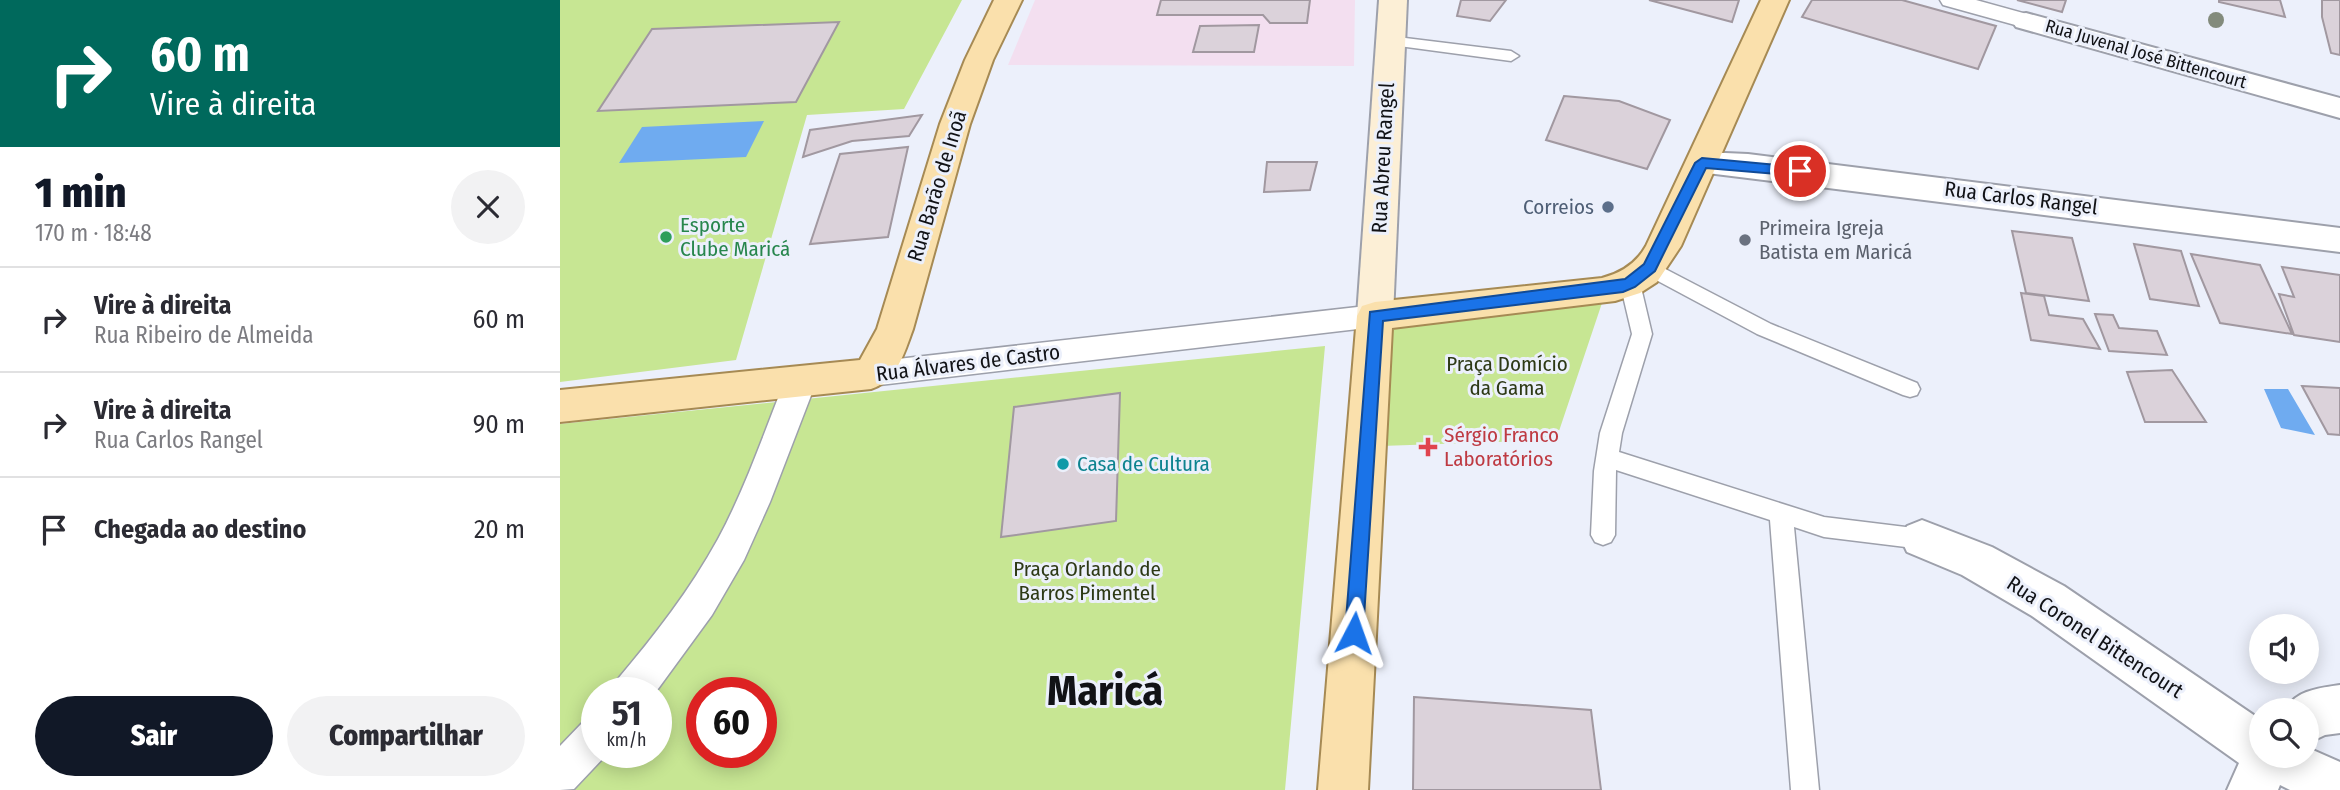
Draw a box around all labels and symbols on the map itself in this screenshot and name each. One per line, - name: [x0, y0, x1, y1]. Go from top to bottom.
- street label: Rua Juvenal José Bittencourt: [2043, 15, 2249, 93]
- street label: Rua Abreu Rangel: [1366, 81, 1400, 234]
- street label: Rua Barão de Inoã: [902, 107, 972, 265]
- pin: [1770, 141, 1830, 201]
- street label: Rua Carlos Rangel: [1943, 176, 2100, 220]
- place label: Correios: [1523, 194, 1594, 220]
- marker: Correios: [1600, 199, 1616, 215]
- place label: Esporte Clube Maricá: [680, 212, 790, 262]
- place label: Primeira Igreja Batista em Maricá: [1759, 215, 1912, 265]
- marker: Esporte Clube Maricá: [658, 229, 674, 245]
- marker: Primeira Igreja Batista em Maricá: [1737, 232, 1753, 248]
- street label: Rua Álvares de Castro: [875, 339, 1061, 387]
- park label: Praça Domício da Gama: [1446, 351, 1568, 401]
- place label: Sérgio Franco Laboratórios: [1444, 422, 1559, 472]
- marker: Sérgio Franco Laboratórios: [1418, 437, 1438, 457]
- place label: Casa de Cultura: [1077, 451, 1210, 477]
- marker: Casa de Cultura: [1055, 456, 1071, 472]
- park label: Praça Orlando de Barros Pimentel: [1013, 556, 1161, 606]
- street label: Rua Coronel Bittencourt: [2002, 570, 2188, 704]
- position arrow: [1317, 596, 1391, 670]
- district label: Maricá: [1047, 666, 1163, 716]
- speed limit sign: 60: [686, 677, 777, 768]

